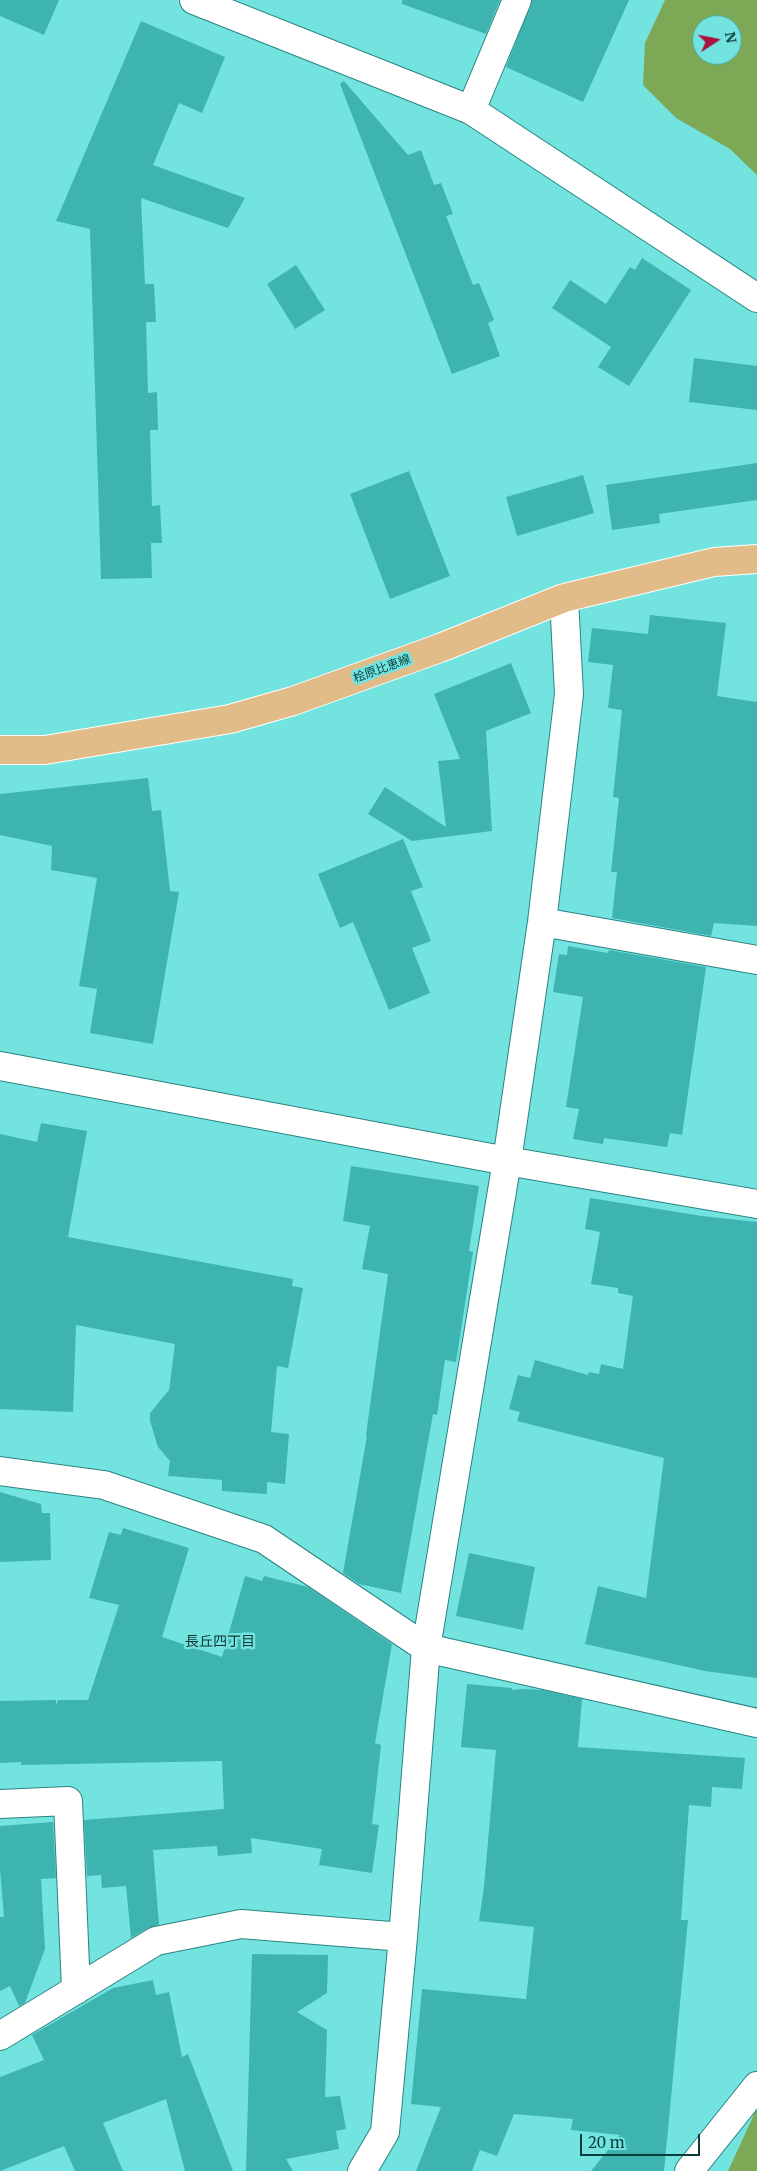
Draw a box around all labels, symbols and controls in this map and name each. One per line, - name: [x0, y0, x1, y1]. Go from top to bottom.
- north arrow: [692, 15, 742, 65]
- text: N: [721, 30, 741, 44]
- street label: 桧原比恵線: [351, 652, 413, 686]
- district label: 長丘四丁目: [185, 1634, 255, 1650]
- scale bar: [582, 2124, 702, 2156]
- text: 20 m: [588, 2133, 625, 2152]

